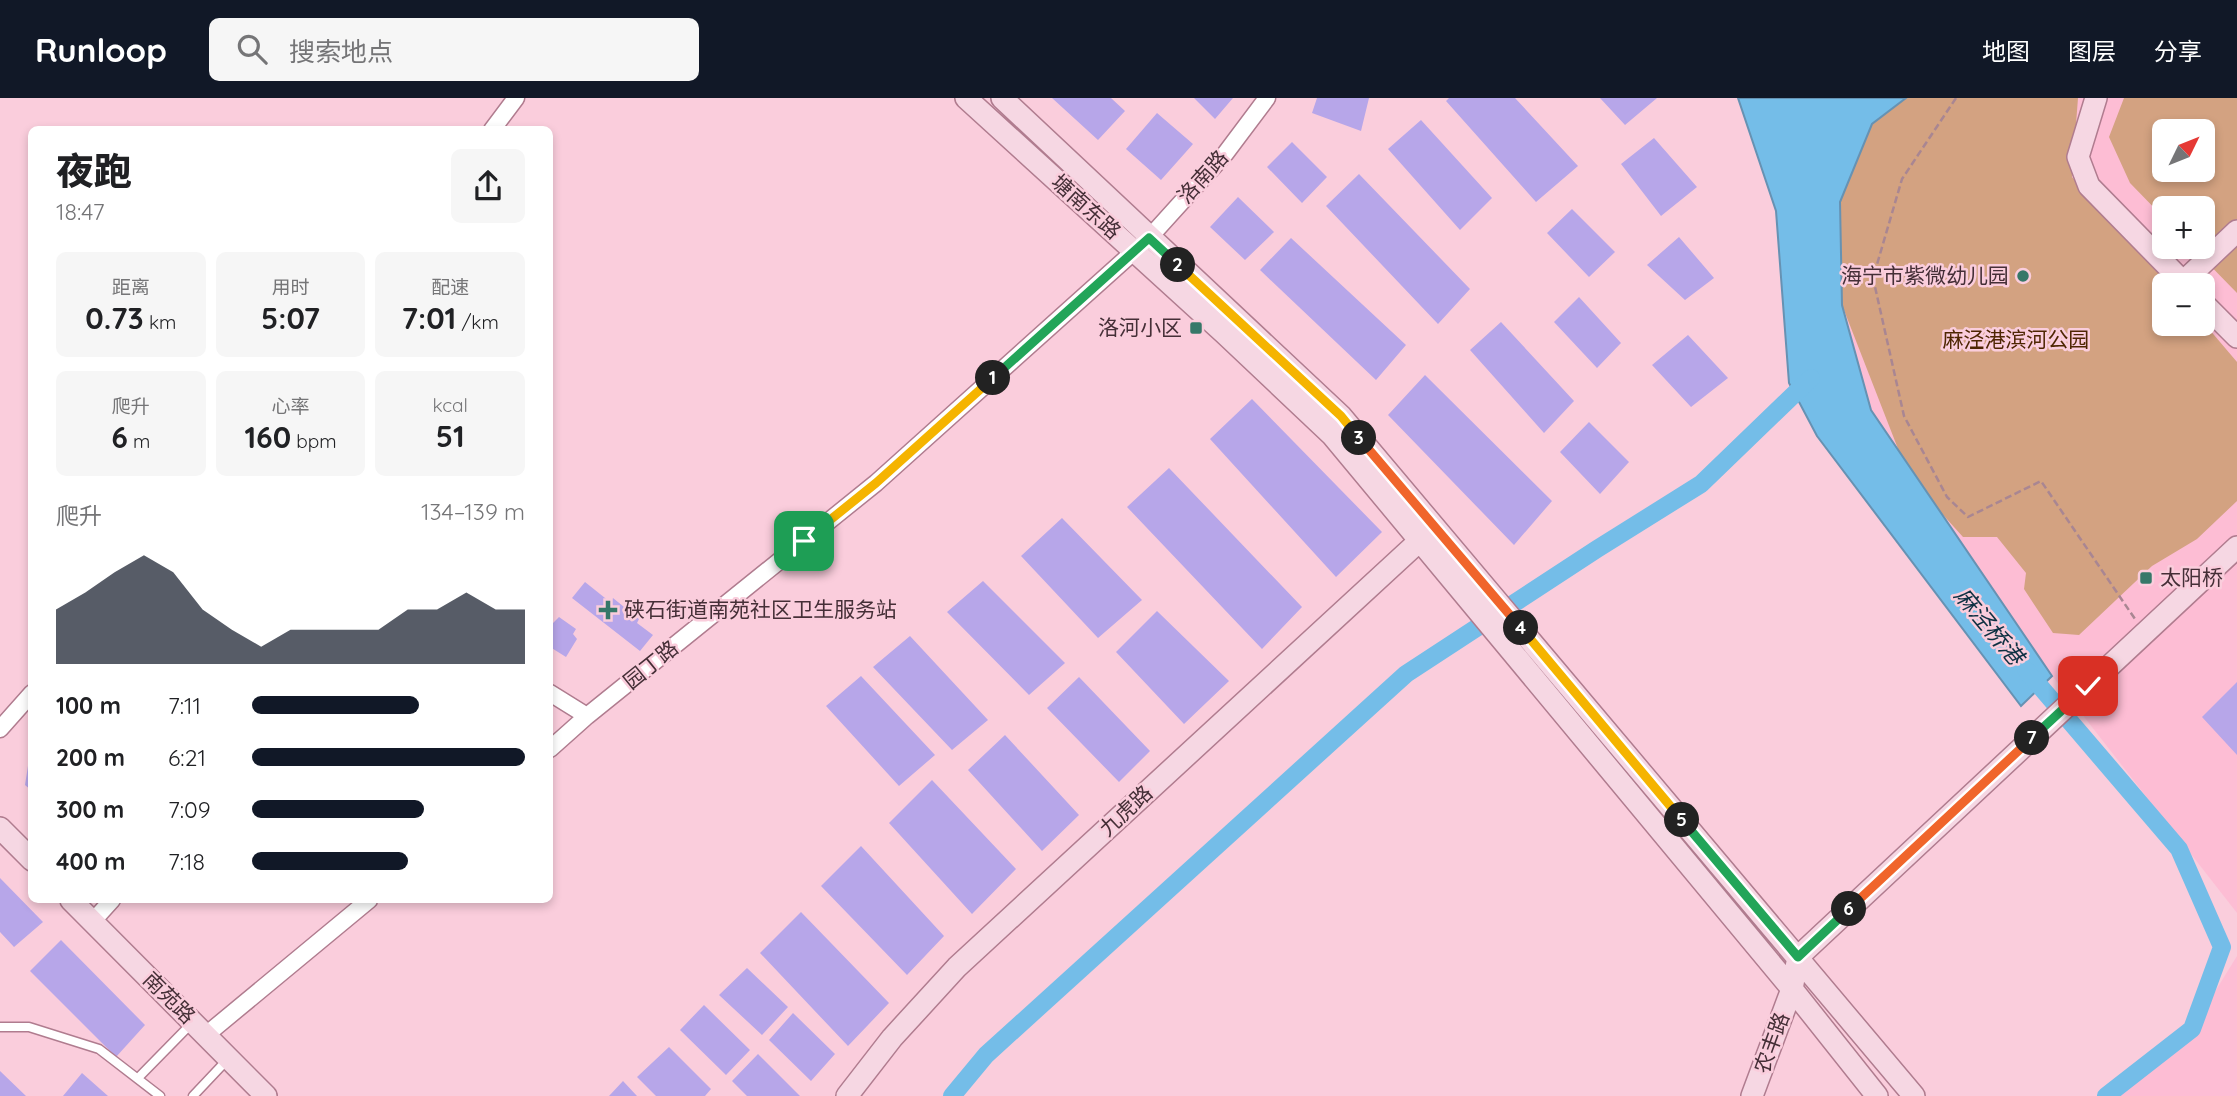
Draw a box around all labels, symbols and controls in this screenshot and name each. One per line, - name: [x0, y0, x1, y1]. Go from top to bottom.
- search box: [209, 18, 699, 81]
- text: Runloop: [35, 29, 167, 70]
- icon: search: [233, 30, 271, 68]
- text: 搜索地点: [289, 35, 393, 68]
- text: 地图: [1982, 36, 2030, 66]
- text: 图层: [2068, 36, 2116, 66]
- text: 分享: [2154, 36, 2202, 66]
- north arrow: [2152, 119, 2216, 182]
- map controls: [2152, 119, 2215, 336]
- street label: 洛南路: [1172, 144, 1233, 208]
- text: 夜跑: [56, 147, 132, 195]
- button: share: [451, 149, 525, 223]
- street label: 塘南东路: [1047, 168, 1127, 244]
- button: +: [2152, 196, 2215, 259]
- text: 18:47: [56, 197, 104, 226]
- pin: 2: [1160, 248, 1196, 282]
- text: 2: [1172, 252, 1183, 276]
- place label: 海宁市紫微幼儿园: [1841, 262, 2009, 288]
- marker: 海宁市紫微幼儿园: [2015, 268, 2031, 284]
- button: −: [2152, 273, 2215, 336]
- text: 距离: [112, 275, 150, 299]
- text: 用时: [271, 275, 310, 299]
- text: 配速: [431, 275, 469, 299]
- text: 0.73: [85, 299, 144, 337]
- text: 5:07: [261, 299, 320, 337]
- text: 7:01: [401, 299, 456, 337]
- text: km: [144, 310, 176, 334]
- text: /km: [456, 310, 499, 334]
- place label: 洛河小区: [1098, 314, 1182, 340]
- marker: 洛河小区: [1188, 320, 1204, 336]
- park label: 麻泾港滨河公园: [1943, 326, 2090, 352]
- pin: 1: [976, 360, 1010, 396]
- text: 1: [989, 365, 996, 389]
- text: kcal: [432, 393, 468, 417]
- text: 爬升: [112, 394, 150, 418]
- text: 心率: [271, 394, 310, 418]
- text: 51: [436, 417, 465, 455]
- text: 6: [111, 418, 128, 456]
- text: 160: [244, 418, 291, 456]
- pin: 3: [1342, 420, 1376, 456]
- text: 3: [1353, 425, 1364, 449]
- text: m: [128, 429, 150, 453]
- text: bpm: [291, 429, 337, 453]
- text: 134–139 m: [421, 497, 525, 526]
- text: 爬升: [56, 501, 102, 530]
- pin: [774, 511, 834, 571]
- icon: arrive: [785, 522, 823, 560]
- place label: 太阳桥: [2160, 564, 2223, 590]
- marker: 太阳桥: [2138, 570, 2154, 586]
- water label: 麻泾桥港: [1949, 581, 2032, 673]
- place label: 硖石街道南苑社区卫生服务站: [624, 596, 897, 622]
- marker: 硖石街道南苑社区卫生服务站: [598, 600, 618, 620]
- pin: 4: [1504, 610, 1538, 646]
- text: 4: [1515, 615, 1526, 639]
- street label: 园丁路: [618, 634, 683, 694]
- pin: [2058, 656, 2118, 716]
- icon: check: [2069, 667, 2107, 705]
- text: 100 m: [56, 691, 121, 720]
- text: 7:11: [168, 691, 201, 720]
- pin: 7: [2014, 720, 2050, 756]
- text: 7: [2026, 725, 2037, 749]
- text: 200 m: [56, 743, 125, 772]
- text: 6:21: [168, 743, 206, 772]
- street label: 九虎路: [1093, 779, 1157, 841]
- text: 300 m: [56, 795, 124, 824]
- text: 7:09: [168, 795, 211, 824]
- pin: 5: [1664, 802, 1700, 838]
- text: 5: [1676, 807, 1687, 831]
- text: 400 m: [56, 847, 125, 876]
- text: 7:18: [168, 847, 205, 876]
- pin: 6: [1832, 892, 1867, 926]
- text: 6: [1843, 896, 1854, 920]
- street label: 南苑路: [138, 966, 201, 1029]
- street label: 农丰路: [1748, 1009, 1794, 1077]

